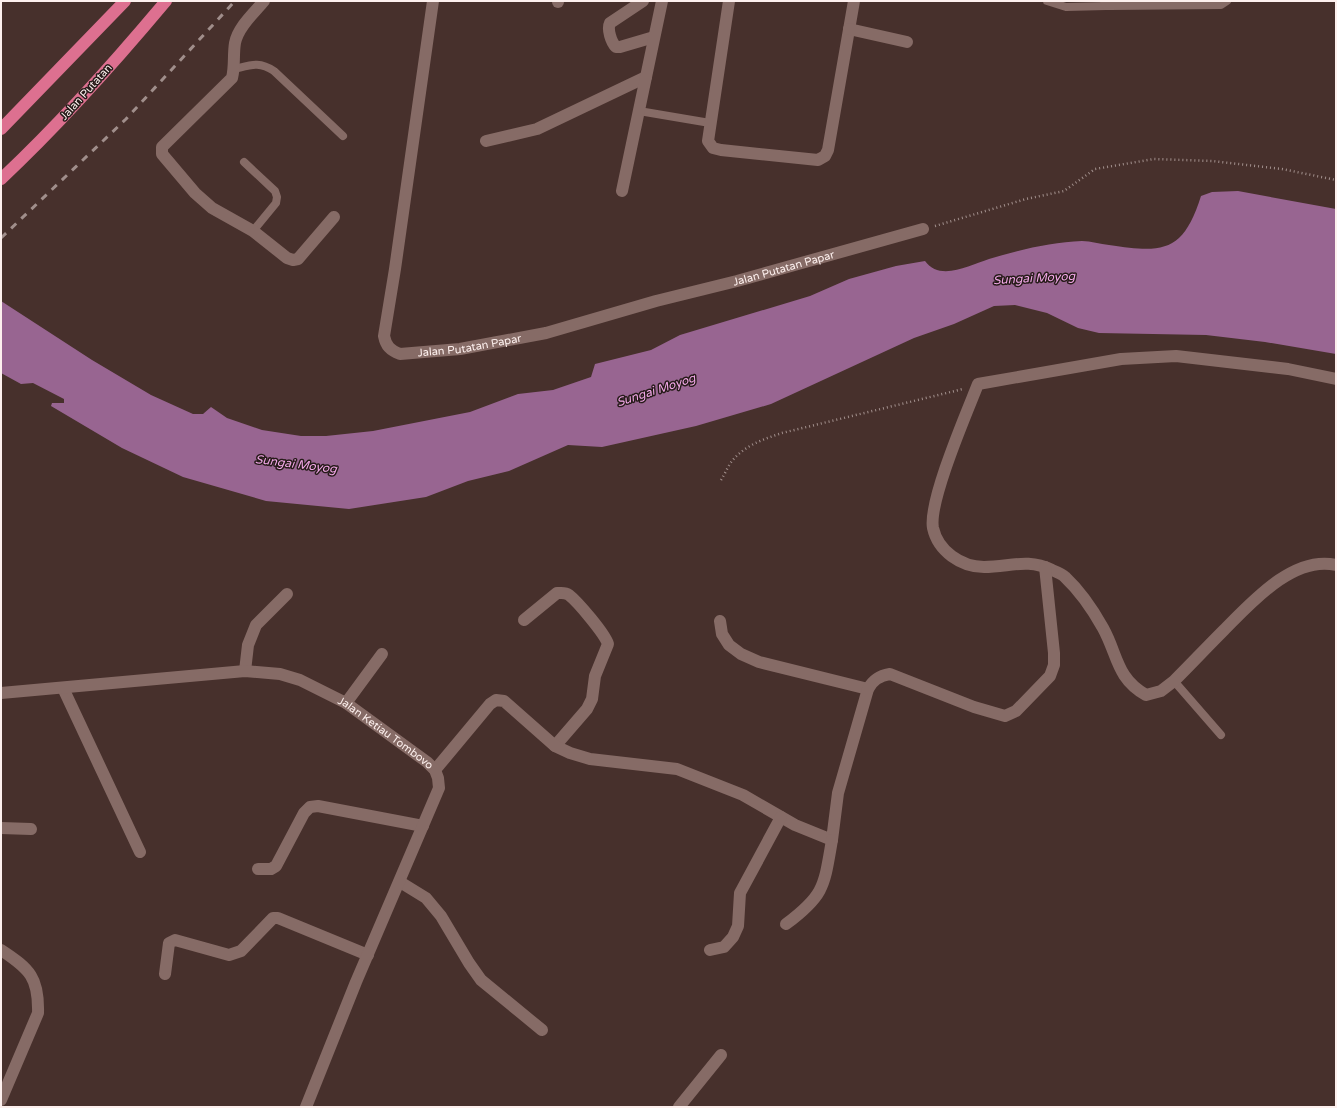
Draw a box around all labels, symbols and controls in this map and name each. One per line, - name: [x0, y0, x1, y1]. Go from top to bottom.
- street label: Jalan Putatan: [57, 61, 115, 123]
- street label: Jalan Putatan Papar: [732, 247, 836, 288]
- water label: Sungai Moyog: [993, 269, 1077, 287]
- street label: Jalan Putatan Papar: [417, 331, 523, 359]
- water label: Sungai Moyog: [615, 370, 699, 409]
- water label: Sungai Moyog: [254, 452, 339, 476]
- street label: Jalan Ketiau Tombovo: [336, 694, 437, 772]

